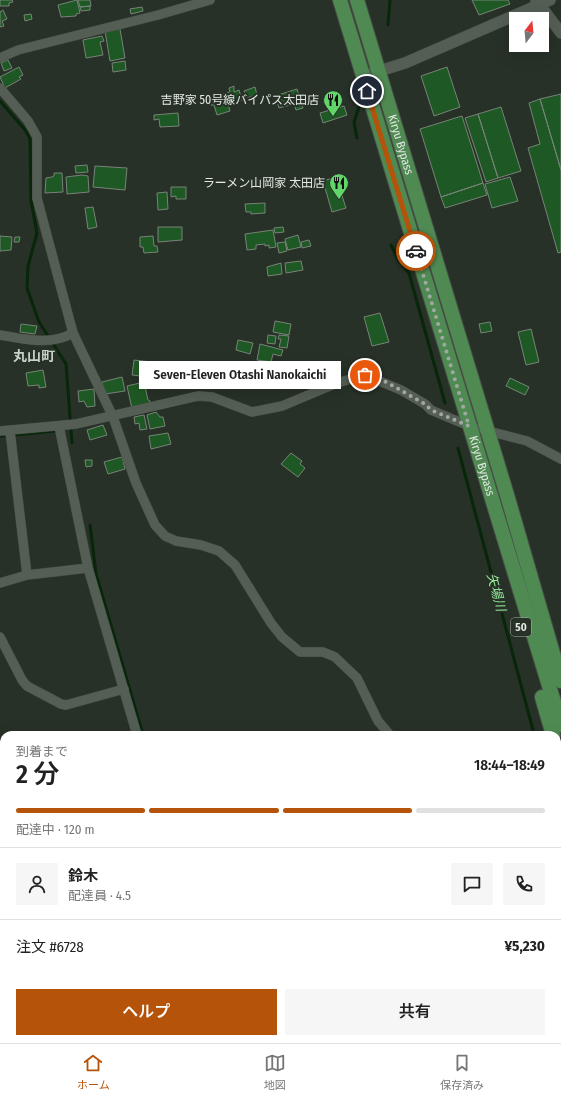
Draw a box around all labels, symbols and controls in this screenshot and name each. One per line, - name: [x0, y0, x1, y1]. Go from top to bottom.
- north arrow: [509, 12, 549, 52]
- map controls: [509, 12, 549, 52]
- pin: [350, 74, 384, 108]
- icon: home: [356, 80, 378, 102]
- restaurant icon: 吉野家 50号線バイパス太田店: [322, 89, 344, 117]
- place label: 吉野家 50号線バイパス太田店: [161, 93, 319, 107]
- street label: Kiryu Bypass: [385, 113, 417, 176]
- restaurant icon: ラーメン山岡家 太田店: [328, 172, 350, 200]
- place label: ラーメン山岡家 太田店: [203, 176, 325, 190]
- courier: [396, 231, 436, 271]
- icon: car: [405, 240, 427, 262]
- district label: 丸山町: [13, 348, 55, 365]
- pin: [348, 358, 382, 392]
- callout: Seven-Eleven Otashi Nanokaichi: [139, 361, 341, 389]
- icon: bag: [354, 364, 376, 386]
- text: Seven-Eleven Otashi Nanokaichi: [154, 367, 326, 382]
- street label: Kiryu Bypass: [466, 434, 498, 498]
- water label: 矢場川: [484, 571, 509, 615]
- road number: 50: [511, 618, 531, 636]
- text: 到着まで: [16, 744, 68, 759]
- text: 18:44–18:49: [474, 756, 545, 774]
- text: 2 分: [16, 759, 60, 790]
- text: 配達中 · 120 m: [16, 822, 95, 837]
- button: person: [16, 863, 58, 905]
- button: chat: [451, 863, 493, 905]
- button: phone: [503, 863, 545, 905]
- text: 鈴木: [68, 867, 98, 885]
- text: 配達員 · 4.5: [68, 888, 131, 903]
- text: ¥5,230: [504, 937, 545, 955]
- text: 注文 #6728: [16, 938, 84, 956]
- button: ヘルプ: [16, 989, 277, 1035]
- button: 共有: [285, 989, 545, 1035]
- tab: ホーム: [77, 1052, 110, 1092]
- tab: 地図: [264, 1052, 286, 1092]
- tab: 保存済み: [440, 1052, 484, 1092]

